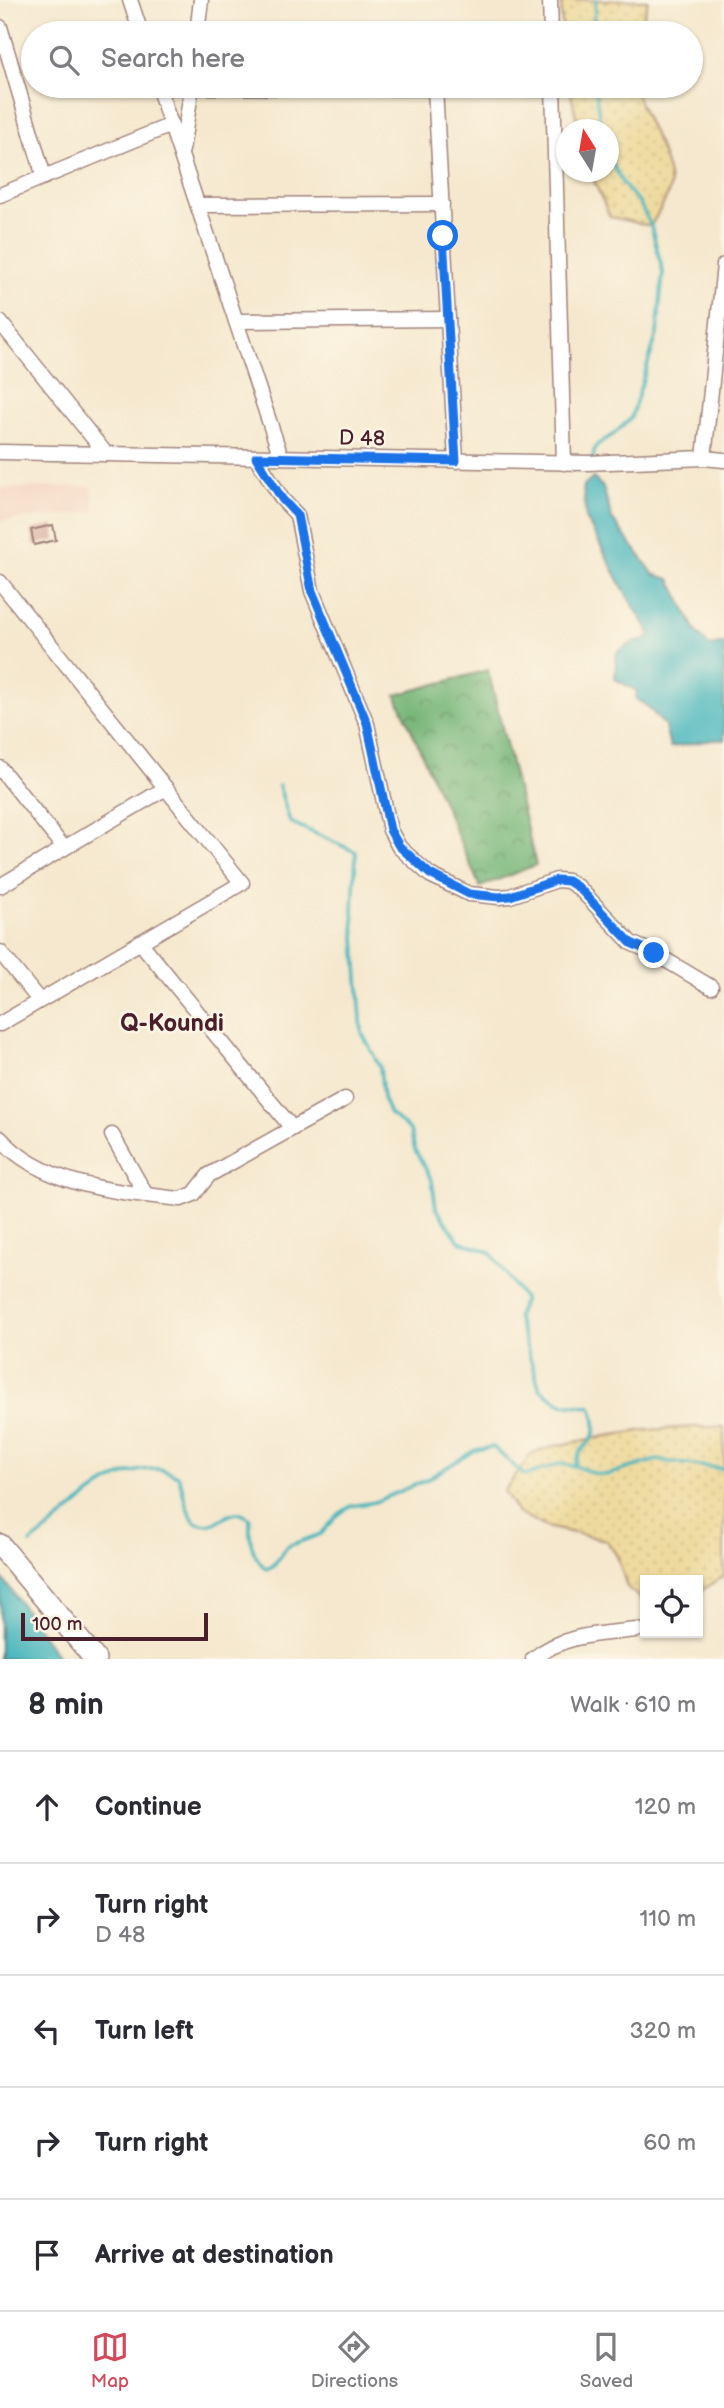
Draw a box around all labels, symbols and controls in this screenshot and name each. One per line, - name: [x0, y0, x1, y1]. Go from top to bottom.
- search box: [21, 21, 703, 98]
- icon: search: [45, 41, 83, 79]
- text: Search here: [101, 44, 245, 75]
- north arrow: [556, 119, 619, 182]
- route start: [427, 220, 458, 251]
- street label: D 48: [339, 426, 385, 451]
- route end: [638, 937, 669, 968]
- district label: Q-Koundi: [120, 1009, 224, 1038]
- map controls: [640, 1575, 703, 1638]
- button: locate: [640, 1575, 703, 1638]
- scale bar: [21, 1610, 208, 1642]
- text: 100 m: [32, 1613, 83, 1636]
- text: 8 min: [28, 1687, 104, 1723]
- text: Walk · 610 m: [570, 1691, 696, 1719]
- icon: ahead: [28, 1788, 66, 1826]
- text: Continue: [95, 1792, 202, 1823]
- text: 120 m: [635, 1793, 696, 1821]
- text: Turn right: [95, 1890, 208, 1921]
- icon: right: [28, 1900, 66, 1938]
- text: 110 m: [639, 1905, 696, 1933]
- text: D 48: [95, 1921, 145, 1949]
- icon: left: [28, 2012, 66, 2050]
- text: Turn left: [95, 2016, 194, 2047]
- text: 320 m: [630, 2017, 696, 2045]
- icon: right: [28, 2124, 66, 2162]
- text: Turn right: [95, 2128, 208, 2159]
- text: 60 m: [643, 2129, 696, 2157]
- icon: arrive: [28, 2236, 66, 2274]
- text: Arrive at destination: [95, 2240, 334, 2271]
- tab: Map: [91, 2328, 129, 2393]
- tab: Directions: [311, 2328, 398, 2393]
- tab: Saved: [580, 2328, 633, 2393]

